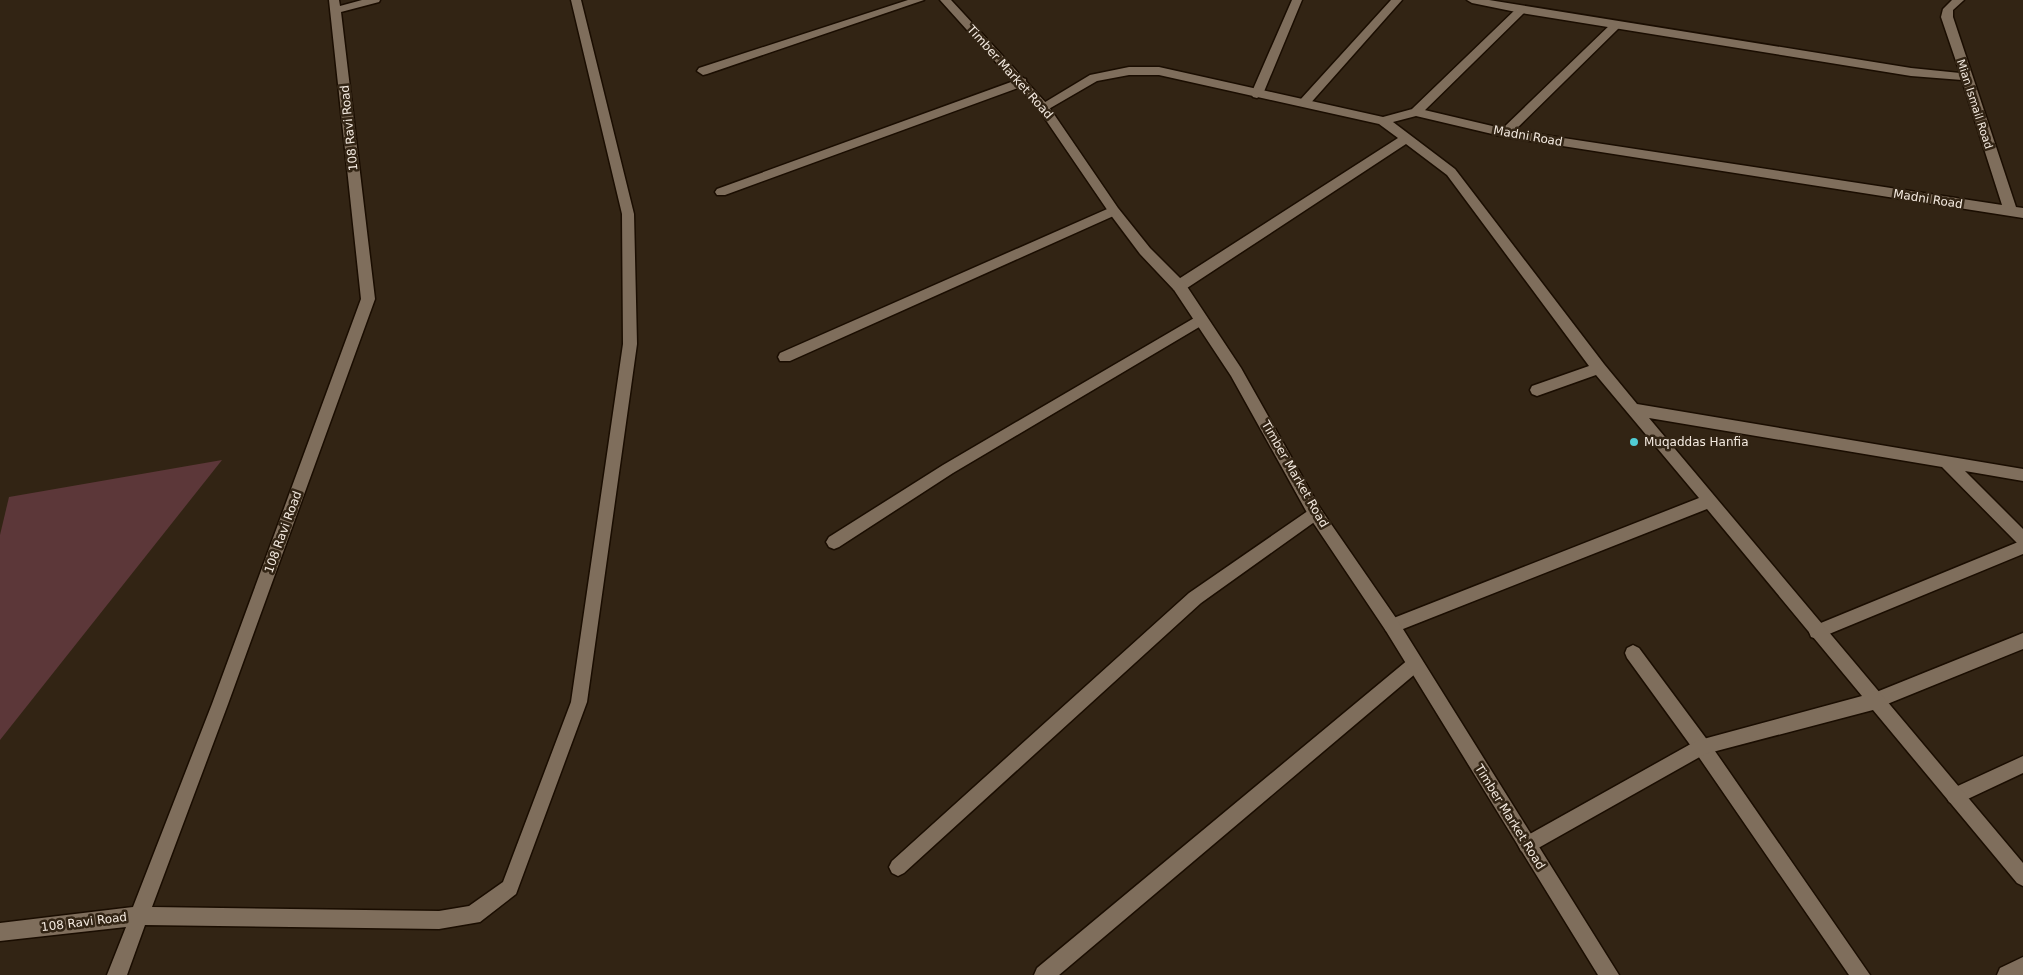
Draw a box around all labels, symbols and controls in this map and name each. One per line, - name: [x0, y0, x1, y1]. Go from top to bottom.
- street label: Timber Market Road: [964, 22, 1056, 122]
- street label: Mian Ismail Road: [1954, 58, 1995, 151]
- street label: 108 Ravi Road: [338, 84, 360, 172]
- street label: Madni Road: [1492, 123, 1564, 149]
- street label: Madni Road: [1892, 187, 1964, 211]
- street label: Timber Market Road: [1258, 417, 1331, 530]
- place label: Muqaddas Hanfia: [1644, 435, 1748, 449]
- marker: Muqaddas Hanfia: [1628, 436, 1640, 448]
- street label: 108 Ravi Road: [262, 489, 304, 575]
- street label: Timber Market Road: [1471, 761, 1548, 872]
- street label: 108 Ravi Road: [40, 910, 128, 934]

